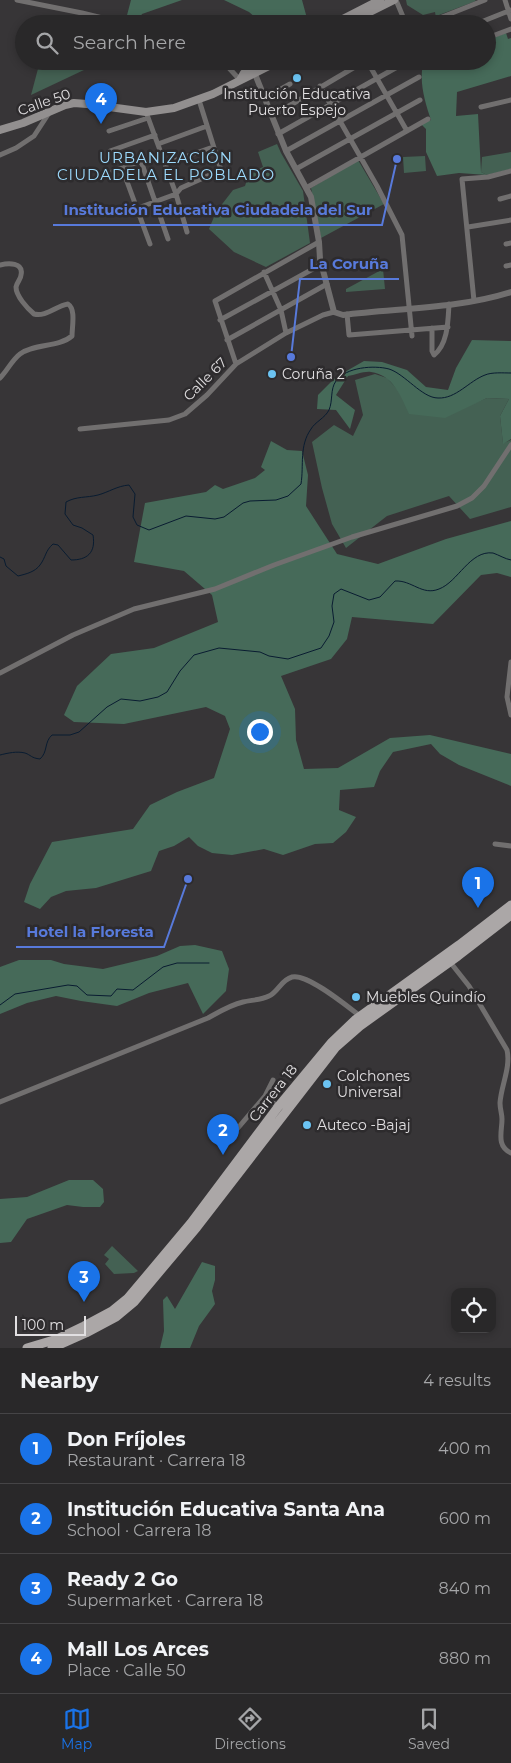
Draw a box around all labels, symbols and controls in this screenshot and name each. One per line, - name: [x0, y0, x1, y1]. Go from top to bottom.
- search box: [15, 15, 496, 70]
- icon: search: [33, 29, 61, 57]
- text: Search here: [73, 31, 186, 54]
- marker: Institución Educativa Puerto Espejo: [291, 72, 303, 84]
- pin: 4: [85, 83, 117, 124]
- street label: Calle 50: [15, 85, 73, 119]
- place label: Institución Educativa Puerto Espejo: [223, 85, 371, 119]
- district label: URBANIZACIÓN CIUDADELA EL POBLADO: [57, 148, 275, 184]
- callout: Institución Educativa Ciudadela del Sur: [53, 195, 382, 225]
- text: Institución Educativa Ciudadela del Sur: [63, 200, 373, 219]
- callout: La Coruña: [300, 249, 399, 279]
- text: La Coruña: [309, 254, 389, 273]
- street label: Calle 67: [179, 353, 231, 405]
- place label: Coruña 2: [282, 365, 345, 383]
- marker: Coruña 2: [266, 368, 278, 380]
- your location: [247, 719, 273, 745]
- pin: 1: [462, 867, 494, 908]
- callout: Hotel la Floresta: [16, 917, 164, 947]
- text: Hotel la Floresta: [26, 922, 154, 941]
- place label: Muebles Quindío: [366, 988, 486, 1006]
- marker: Muebles Quindío: [350, 991, 362, 1003]
- street label: Carrera 18: [245, 1060, 301, 1126]
- place label: Colchones Universal: [337, 1067, 410, 1101]
- marker: Colchones Universal: [321, 1078, 333, 1090]
- pin: 2: [207, 1114, 239, 1155]
- place label: Auteco -Bajaj: [317, 1116, 410, 1134]
- marker: Auteco -Bajaj: [301, 1119, 313, 1131]
- pin: 3: [68, 1261, 100, 1302]
- map controls: [451, 1288, 496, 1333]
- button: locate: [451, 1288, 496, 1333]
- scale bar: [15, 1313, 86, 1336]
- text: 100 m: [22, 1316, 64, 1334]
- text: Nearby: [20, 1368, 99, 1393]
- text: 4 results: [423, 1371, 491, 1390]
- text: Don Fríjoles: [67, 1428, 186, 1451]
- text: 1: [33, 1439, 39, 1458]
- text: 400 m: [438, 1439, 491, 1458]
- text: Restaurant · Carrera 18: [67, 1451, 246, 1470]
- text: Institución Educativa Santa Ana: [67, 1498, 385, 1521]
- text: 2: [31, 1509, 41, 1528]
- text: 600 m: [439, 1509, 491, 1528]
- text: School · Carrera 18: [67, 1521, 212, 1540]
- text: Ready 2 Go: [67, 1568, 178, 1591]
- text: 3: [31, 1579, 41, 1598]
- text: 840 m: [438, 1579, 491, 1598]
- text: Supermarket · Carrera 18: [67, 1591, 263, 1610]
- text: Mall Los Arces: [67, 1638, 209, 1661]
- text: 4: [30, 1649, 42, 1668]
- text: 880 m: [439, 1649, 491, 1668]
- text: Place · Calle 50: [67, 1661, 186, 1680]
- tab: Map: [61, 1705, 92, 1753]
- tab: Directions: [214, 1705, 286, 1753]
- tab: Saved: [408, 1705, 450, 1753]

